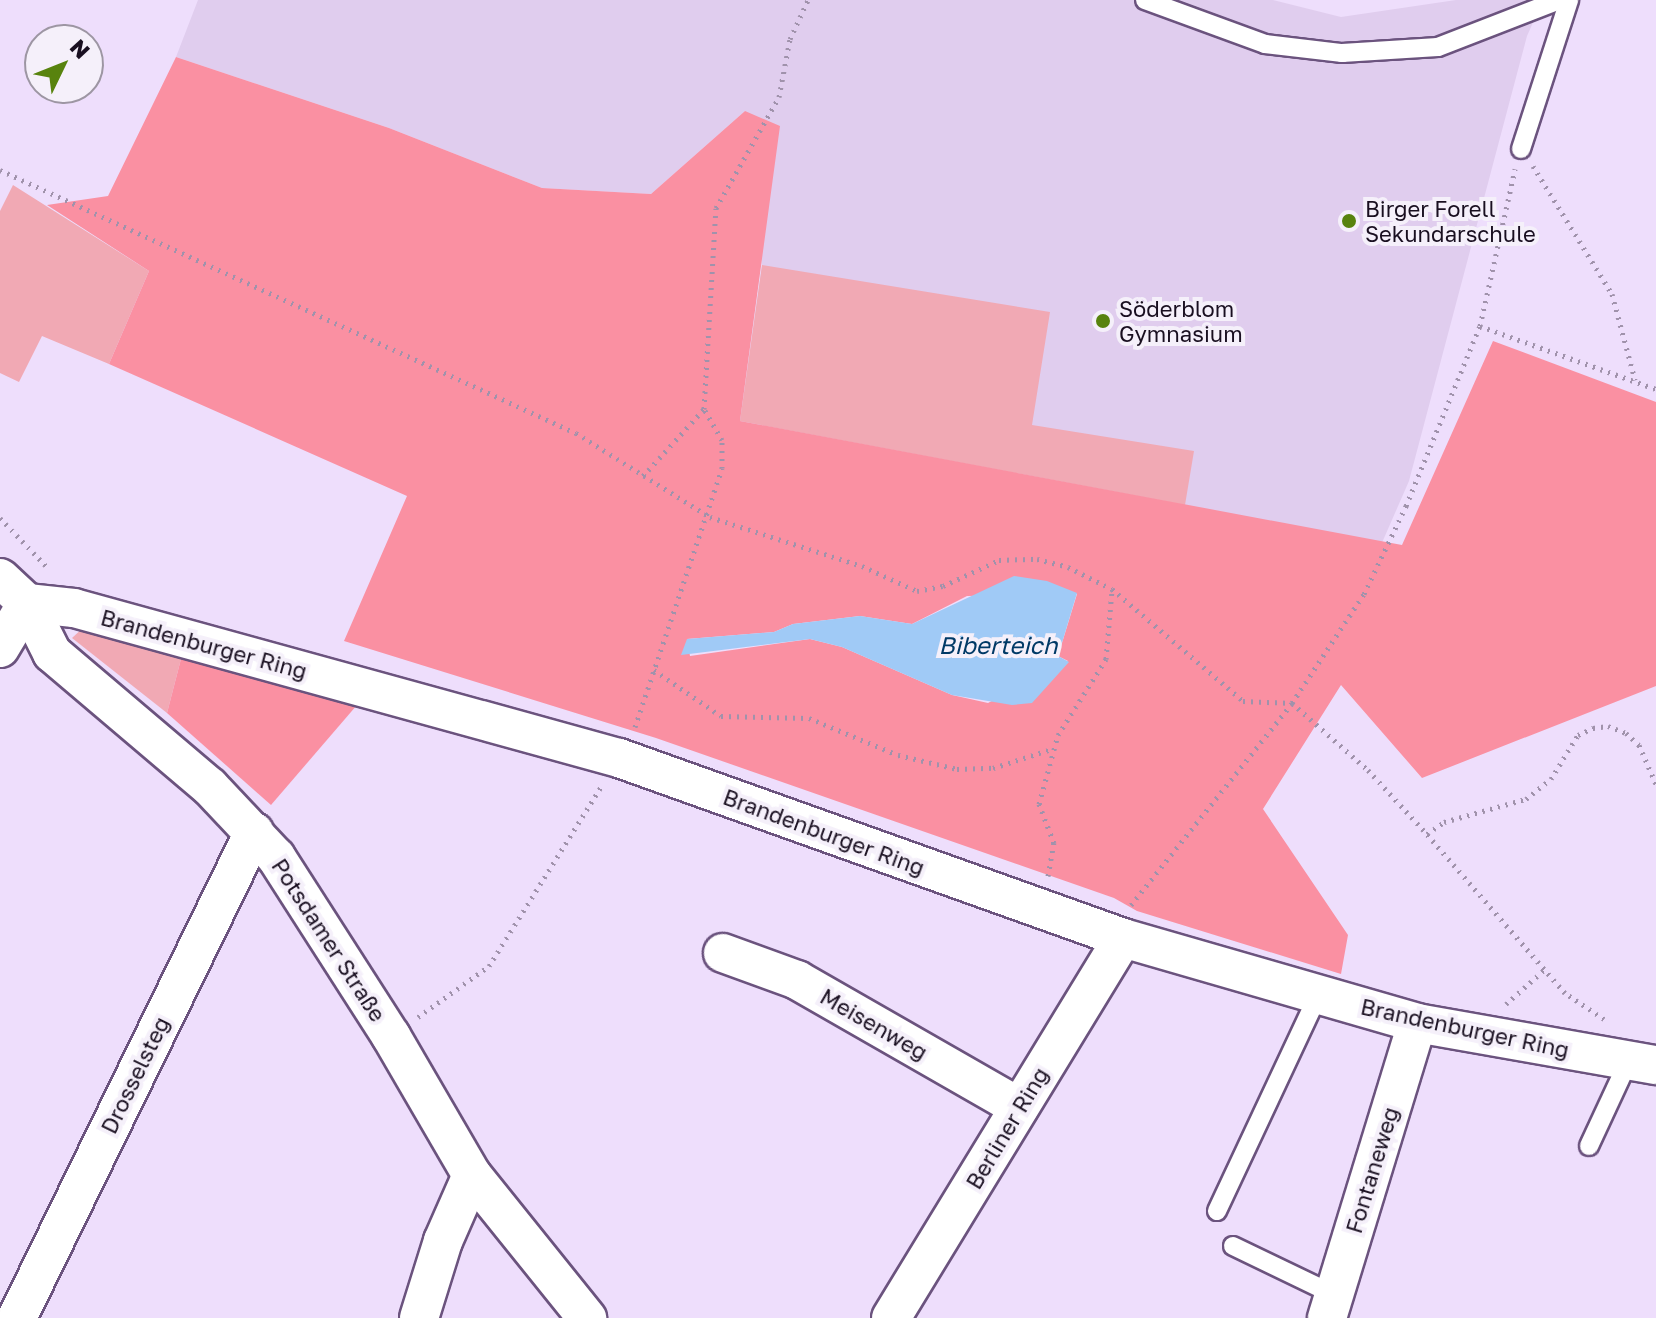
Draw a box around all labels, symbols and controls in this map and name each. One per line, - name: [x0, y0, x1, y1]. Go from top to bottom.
- north arrow: [24, 24, 104, 104]
- text: N: [65, 33, 96, 64]
- place label: Birger Forell Sekundarschule: [1365, 195, 1536, 246]
- marker: Birger Forell Sekundarschule: [1340, 212, 1358, 230]
- place label: Söderblom Gymnasium: [1119, 295, 1243, 346]
- marker: Söderblom Gymnasium: [1094, 312, 1112, 330]
- street label: Brandenburger Ring: [98, 604, 310, 684]
- water label: Biberteich: [939, 631, 1057, 659]
- street label: Brandenburger Ring: [720, 783, 928, 881]
- street label: Potsdamer Straße: [266, 854, 392, 1026]
- street label: Meisenweg: [816, 983, 932, 1065]
- street label: Brandenburger Ring: [1358, 993, 1572, 1063]
- street label: Drosselsteg: [95, 1012, 175, 1138]
- street label: Berliner Ring: [960, 1062, 1054, 1194]
- street label: Fontaneweg: [1340, 1104, 1404, 1236]

